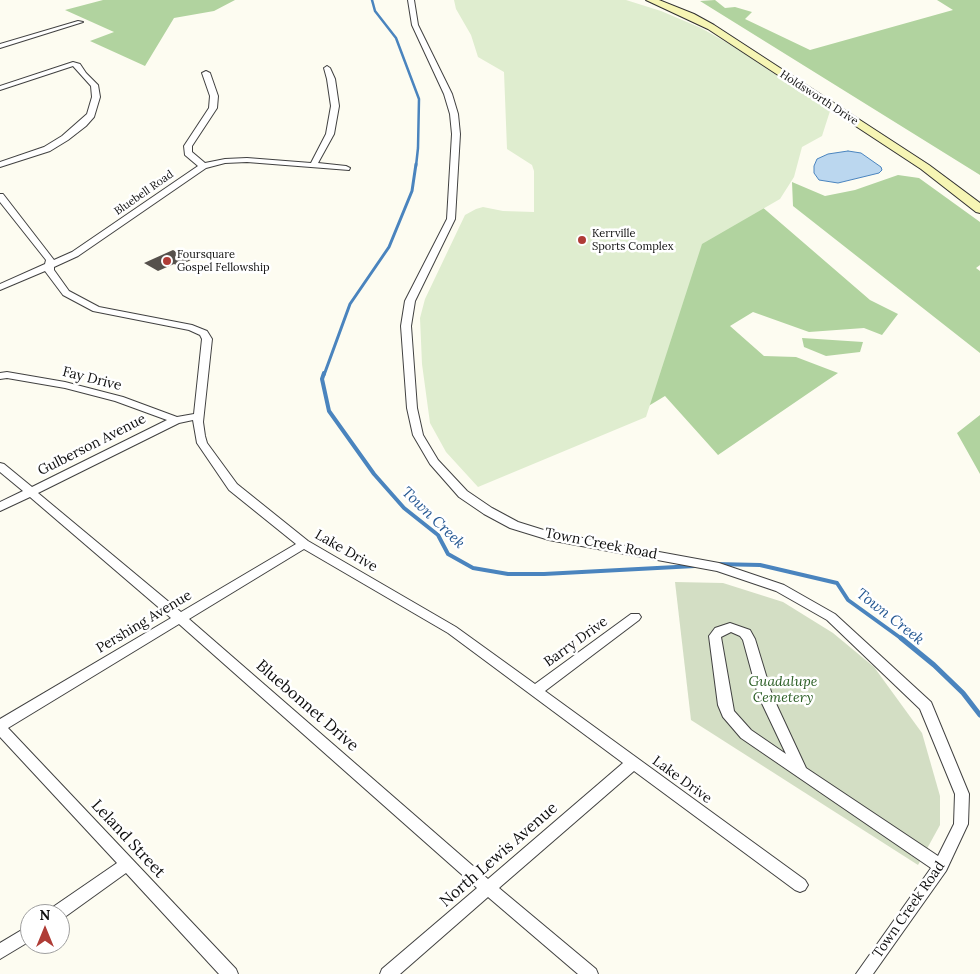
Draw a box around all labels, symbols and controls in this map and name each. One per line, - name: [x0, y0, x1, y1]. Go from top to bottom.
- street label: Holdsworth Drive: [777, 68, 861, 128]
- street label: Bluebell Road: [112, 168, 176, 218]
- place label: Kerrville Sports Complex: [592, 227, 674, 253]
- marker: Kerrville Sports Complex: [576, 234, 588, 246]
- place label: Foursquare Gospel Fellowship: [177, 248, 270, 274]
- marker: Foursquare Gospel Fellowship: [161, 255, 173, 267]
- street label: Fay Drive: [61, 364, 123, 394]
- street label: Gulberson Avenue: [35, 411, 149, 479]
- water label: Town Creek: [398, 483, 468, 553]
- street label: Town Creek Road: [543, 525, 659, 563]
- street label: Lake Drive: [312, 526, 380, 576]
- water label: Town Creek: [853, 585, 927, 649]
- street label: Pershing Avenue: [93, 587, 195, 657]
- street label: Barry Drive: [541, 613, 611, 671]
- street label: Bluebonnet Drive: [252, 656, 362, 756]
- park label: Guadalupe Cemetery: [749, 674, 817, 706]
- street label: Lake Drive: [649, 753, 715, 807]
- street label: Leland Street: [87, 796, 169, 882]
- street label: North Lewis Avenue: [436, 799, 562, 911]
- street label: Town Creek Road: [869, 858, 949, 962]
- north arrow: [20, 904, 70, 954]
- text: N: [40, 906, 50, 924]

